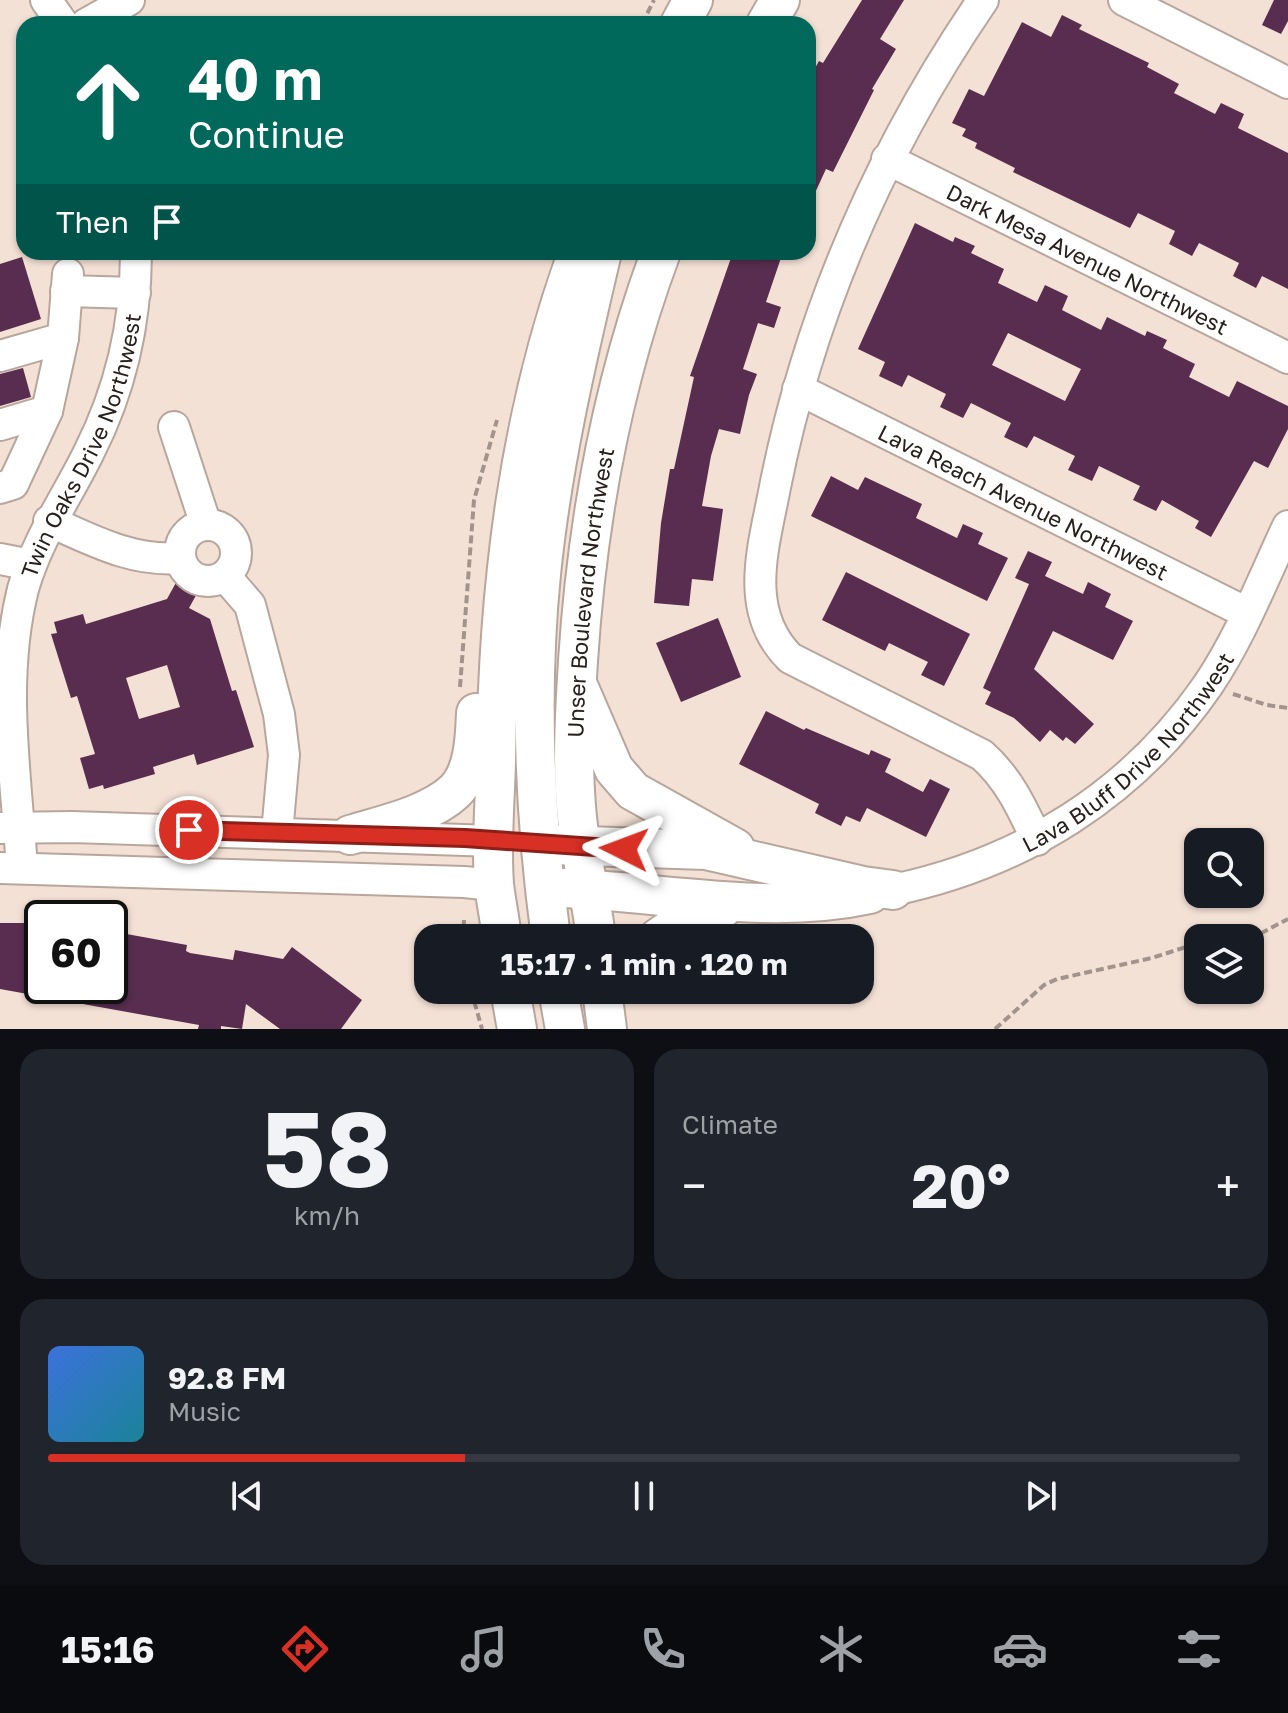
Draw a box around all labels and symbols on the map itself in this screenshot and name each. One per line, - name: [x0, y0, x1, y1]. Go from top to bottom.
- street label: Dark Mesa Avenue Northwest: [942, 177, 1233, 340]
- street label: Twin Oaks Drive Northwest: [14, 312, 145, 581]
- street label: Lava Reach Avenue Northwest: [874, 418, 1173, 585]
- street label: Unser Boulevard Northwest: [561, 445, 619, 738]
- street label: Lava Bluff Drive Northwest: [1017, 647, 1239, 857]
- pin: [155, 796, 223, 864]
- position arrow: [582, 807, 666, 891]
- speed limit sign: 60: [24, 900, 128, 1004]

